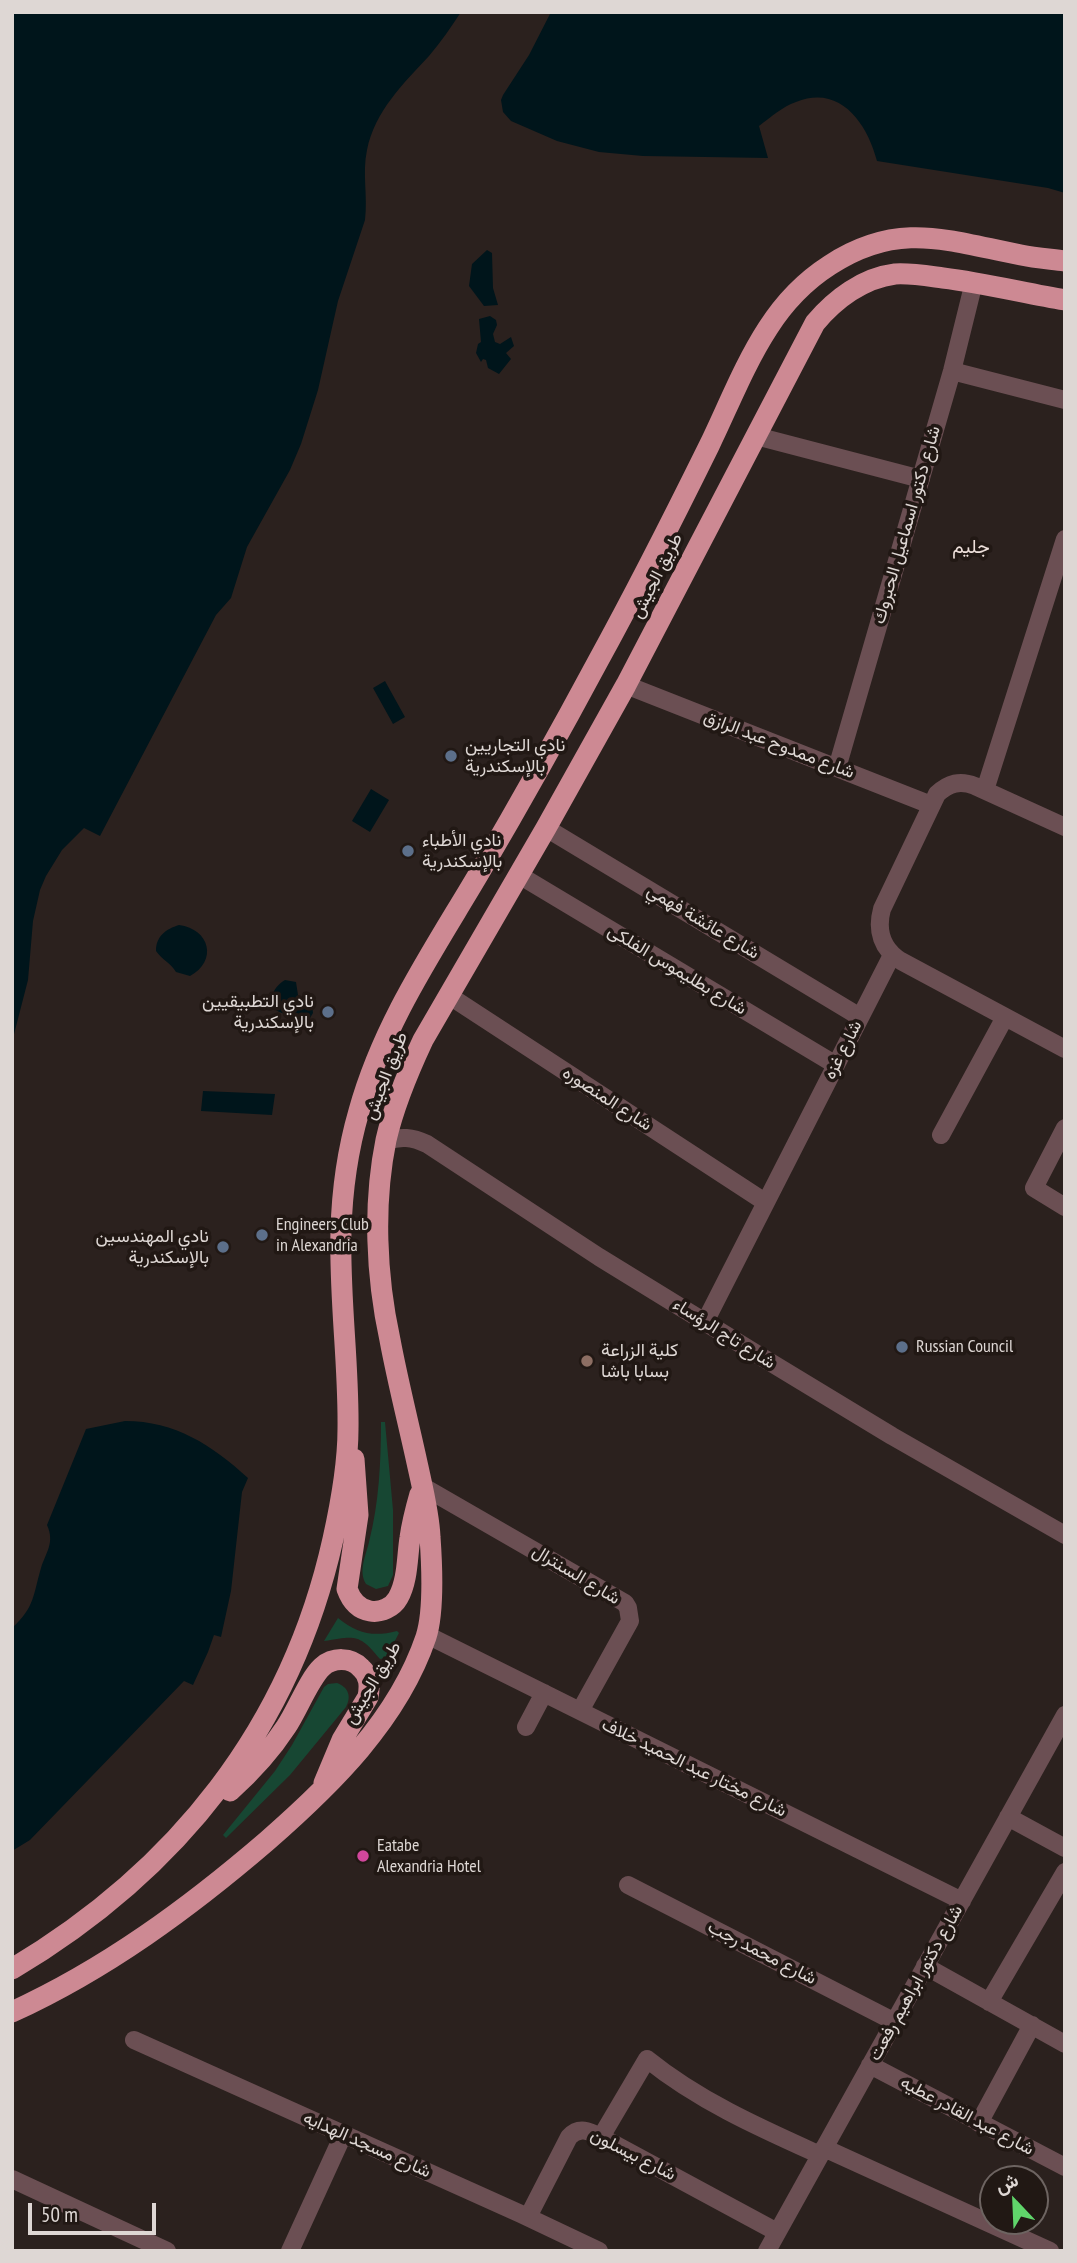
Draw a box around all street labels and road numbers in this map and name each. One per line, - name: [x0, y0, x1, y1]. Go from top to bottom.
- street label: شارع دكتور اسماعيل الحبروك: [868, 423, 946, 627]
- street label: طريق الجيش: [626, 530, 688, 622]
- street label: شارع ممدوح عبد الرازق: [701, 706, 857, 784]
- street label: شارع عائشة فهمي: [643, 880, 763, 964]
- street label: شارع بطليموس الفلكى: [604, 920, 750, 1020]
- street label: شارع غزه: [819, 1017, 867, 1083]
- street label: طريق الجيش: [359, 1029, 413, 1123]
- street label: شارع المنصوره: [558, 1062, 656, 1136]
- street label: شارع تاج الرؤساء: [669, 1294, 779, 1374]
- street label: شارع السنترال: [528, 1540, 624, 1610]
- street label: طريق الجيش: [340, 1638, 406, 1728]
- street label: شارع مختار عبد الحميد خلاف: [598, 1714, 790, 1822]
- street label: شارع دكتور ابراهيم رفعت: [864, 1901, 968, 2065]
- street label: شارع محمد رجب: [704, 1916, 820, 1990]
- street label: شارع عبد القادر عطيه: [897, 2072, 1037, 2160]
- street label: شارع مسجد الهدايه: [300, 2107, 434, 2183]
- street label: شارع بيسلون: [587, 2124, 679, 2186]

